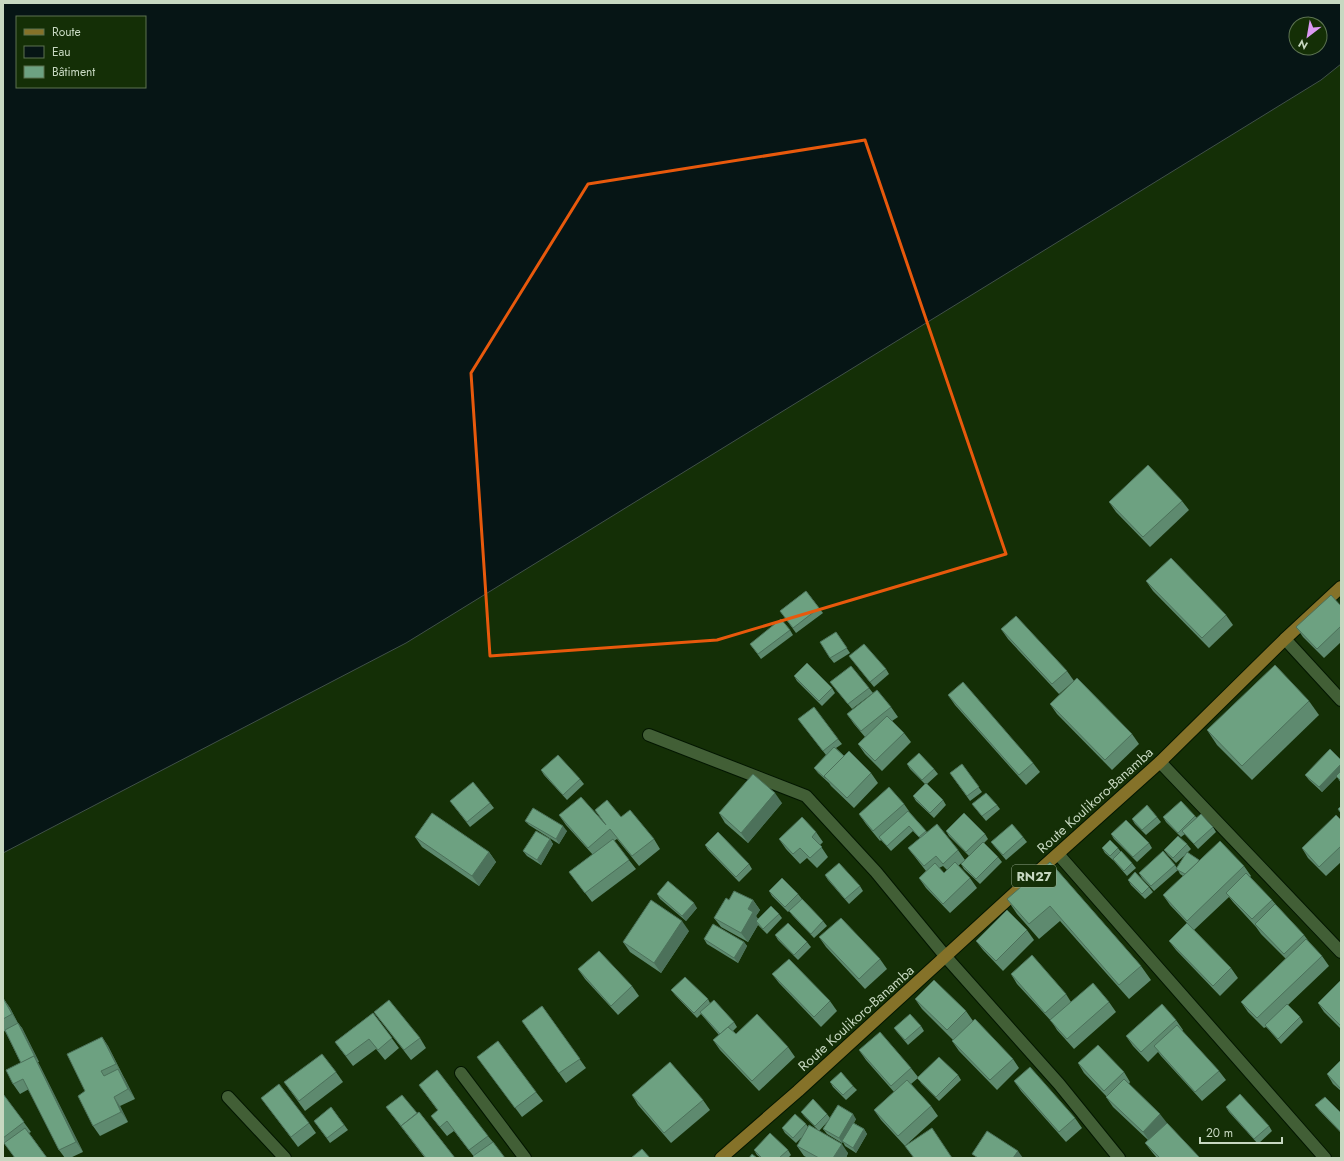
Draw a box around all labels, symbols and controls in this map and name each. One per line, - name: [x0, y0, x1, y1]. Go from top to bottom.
- legend: [16, 16, 146, 88]
- north arrow: [1288, 16, 1328, 56]
- text: Route: [52, 23, 81, 41]
- text: N: [1295, 35, 1311, 54]
- text: Eau: [52, 43, 71, 61]
- text: Bâtiment: [52, 63, 95, 81]
- street label: Route Koulikoro-Banamba: [1033, 742, 1157, 858]
- road number: RN27: [1012, 865, 1056, 887]
- street label: Route Koulikoro-Banamba: [794, 960, 918, 1076]
- scale bar: [1200, 1119, 1282, 1145]
- text: 20 m: [1206, 1124, 1233, 1142]

